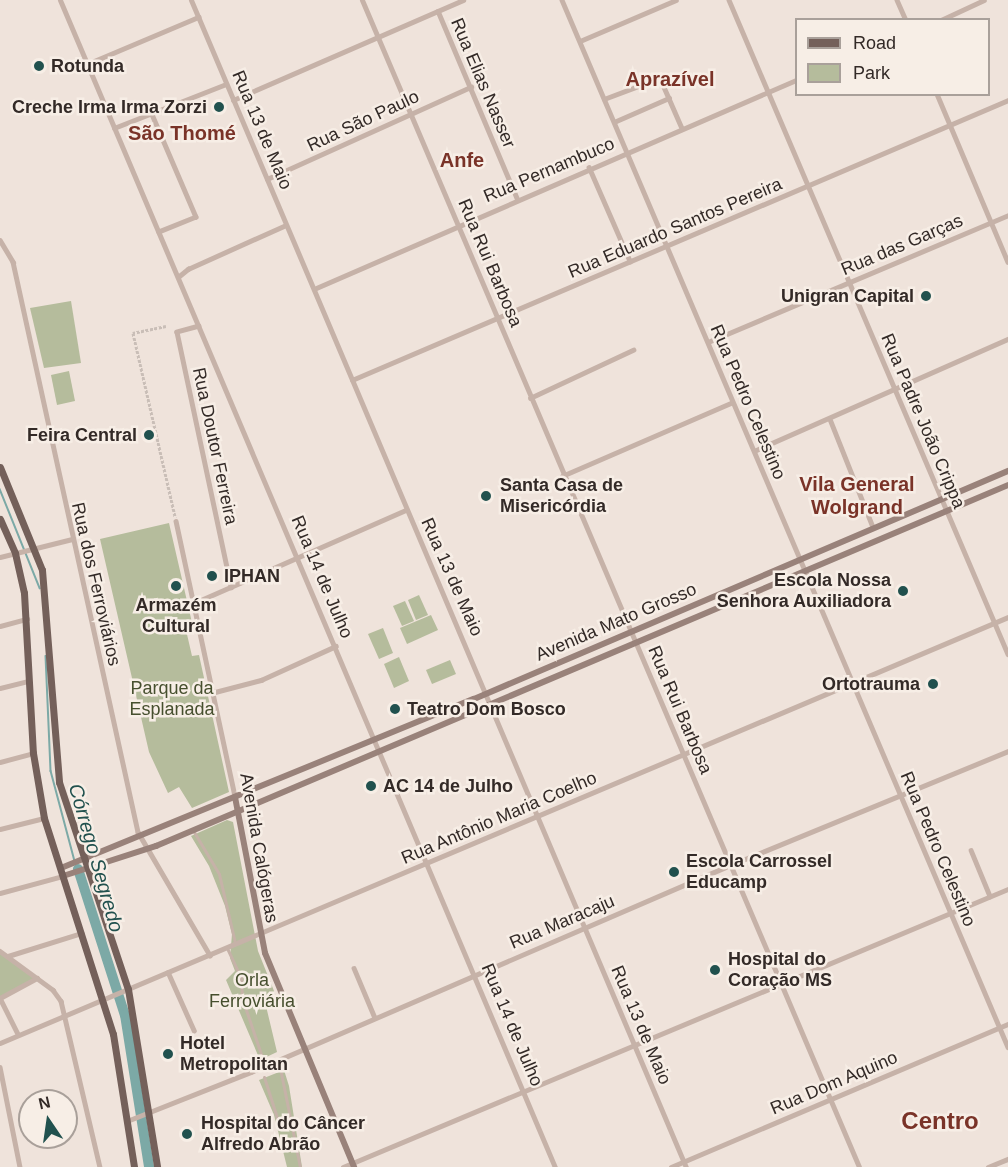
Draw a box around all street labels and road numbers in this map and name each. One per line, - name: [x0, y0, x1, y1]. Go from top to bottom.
- street label: Rua Elias Nasser: [446, 15, 520, 151]
- street label: Rua 13 de Maio: [227, 67, 297, 193]
- street label: Rua São Paulo: [304, 86, 422, 156]
- street label: Rua Pernambuco: [480, 133, 618, 207]
- street label: Rua Eduardo Santos Pereira: [565, 173, 785, 283]
- street label: Rua Rui Barbosa: [453, 196, 527, 330]
- street label: Rua das Garças: [838, 210, 966, 280]
- street label: Rua Pedro Celestino: [706, 321, 790, 483]
- street label: Rua Padre João Crippa: [876, 330, 970, 512]
- street label: Rua Doutor Ferreira: [188, 365, 242, 527]
- street label: Rua dos Ferroviários: [67, 500, 125, 668]
- street label: Rua 14 de Julho: [286, 512, 358, 642]
- street label: Rua 13 de Maio: [416, 515, 488, 639]
- street label: Avenida Mato Grosso: [532, 578, 700, 666]
- street label: Rua Rui Barbosa: [643, 643, 717, 777]
- street label: Rua Antônio Maria Coelho: [398, 767, 600, 869]
- street label: Rua Pedro Celestino: [896, 768, 980, 930]
- street label: Avenida Calógeras: [235, 771, 283, 925]
- street label: Rua Maracaju: [506, 890, 618, 954]
- street label: Rua 14 de Julho: [476, 960, 548, 1090]
- street label: Rua 13 de Maio: [606, 962, 676, 1088]
- street label: Rua Dom Aquino: [767, 1046, 901, 1120]

